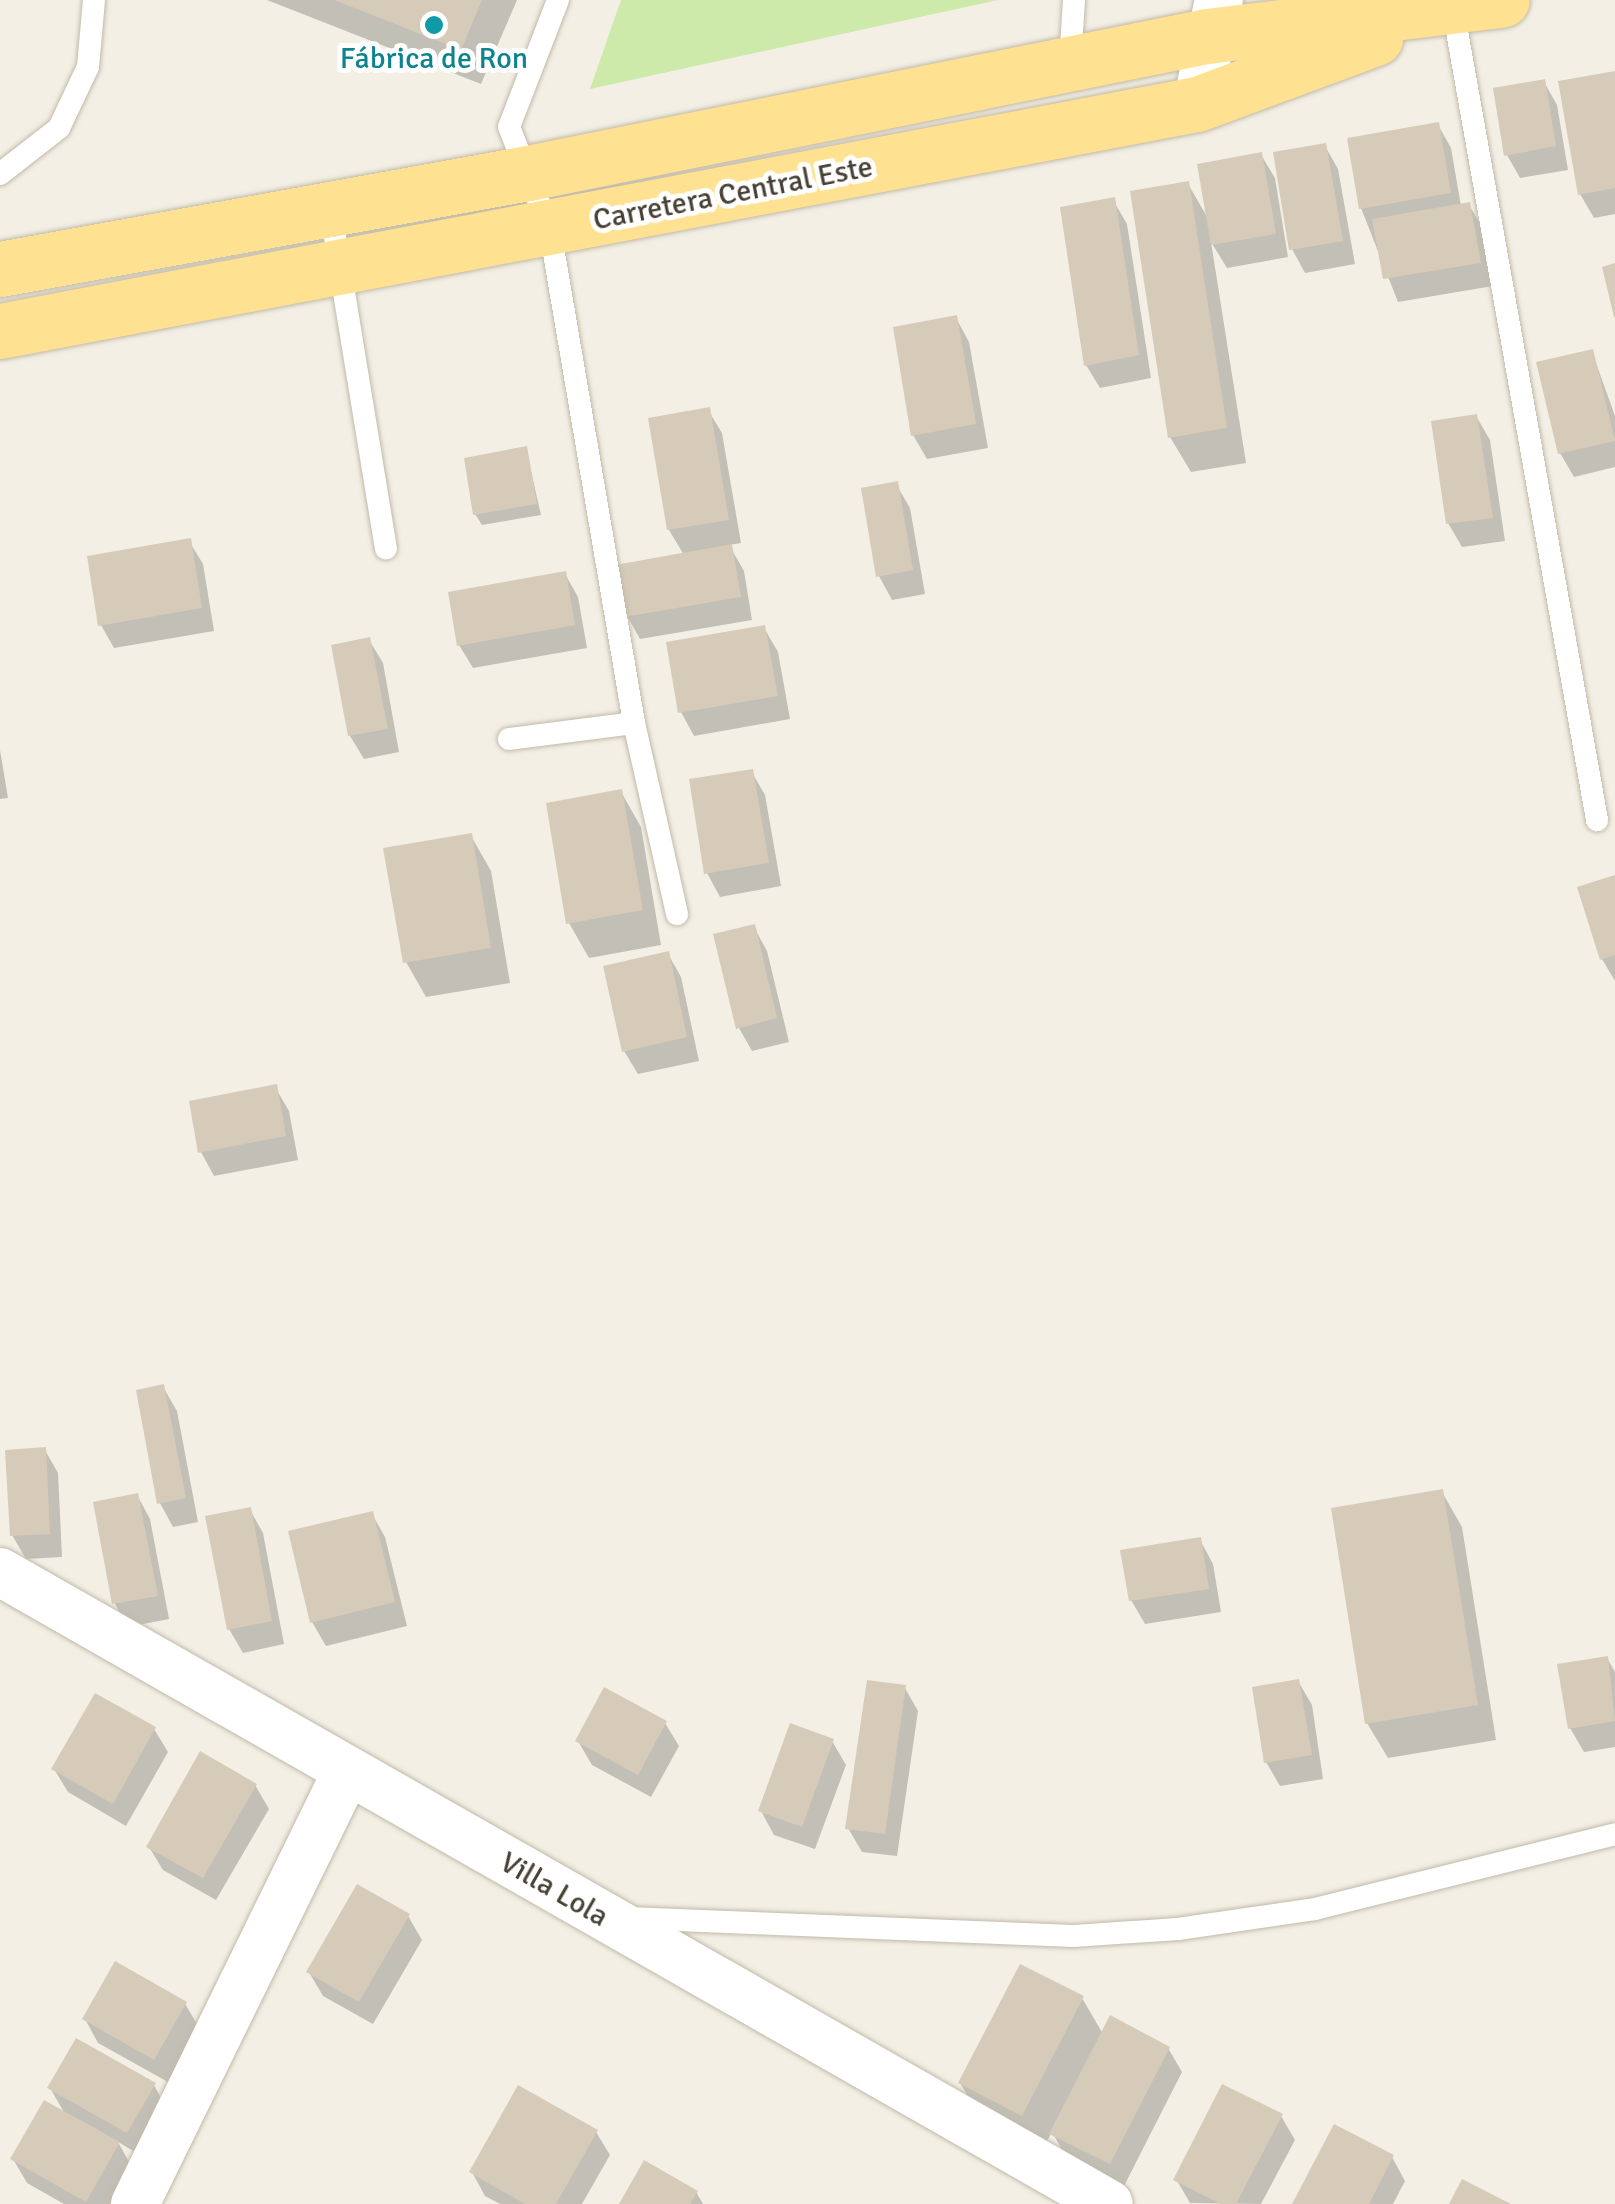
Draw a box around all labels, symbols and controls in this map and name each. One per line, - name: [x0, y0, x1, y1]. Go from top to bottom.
- marker: Fábrica de Ron: [423, 14, 445, 36]
- place label: Fábrica de Ron: [340, 41, 528, 77]
- street label: Carretera Central Este: [590, 149, 876, 239]
- street label: Villa Lola: [493, 1845, 615, 1935]

